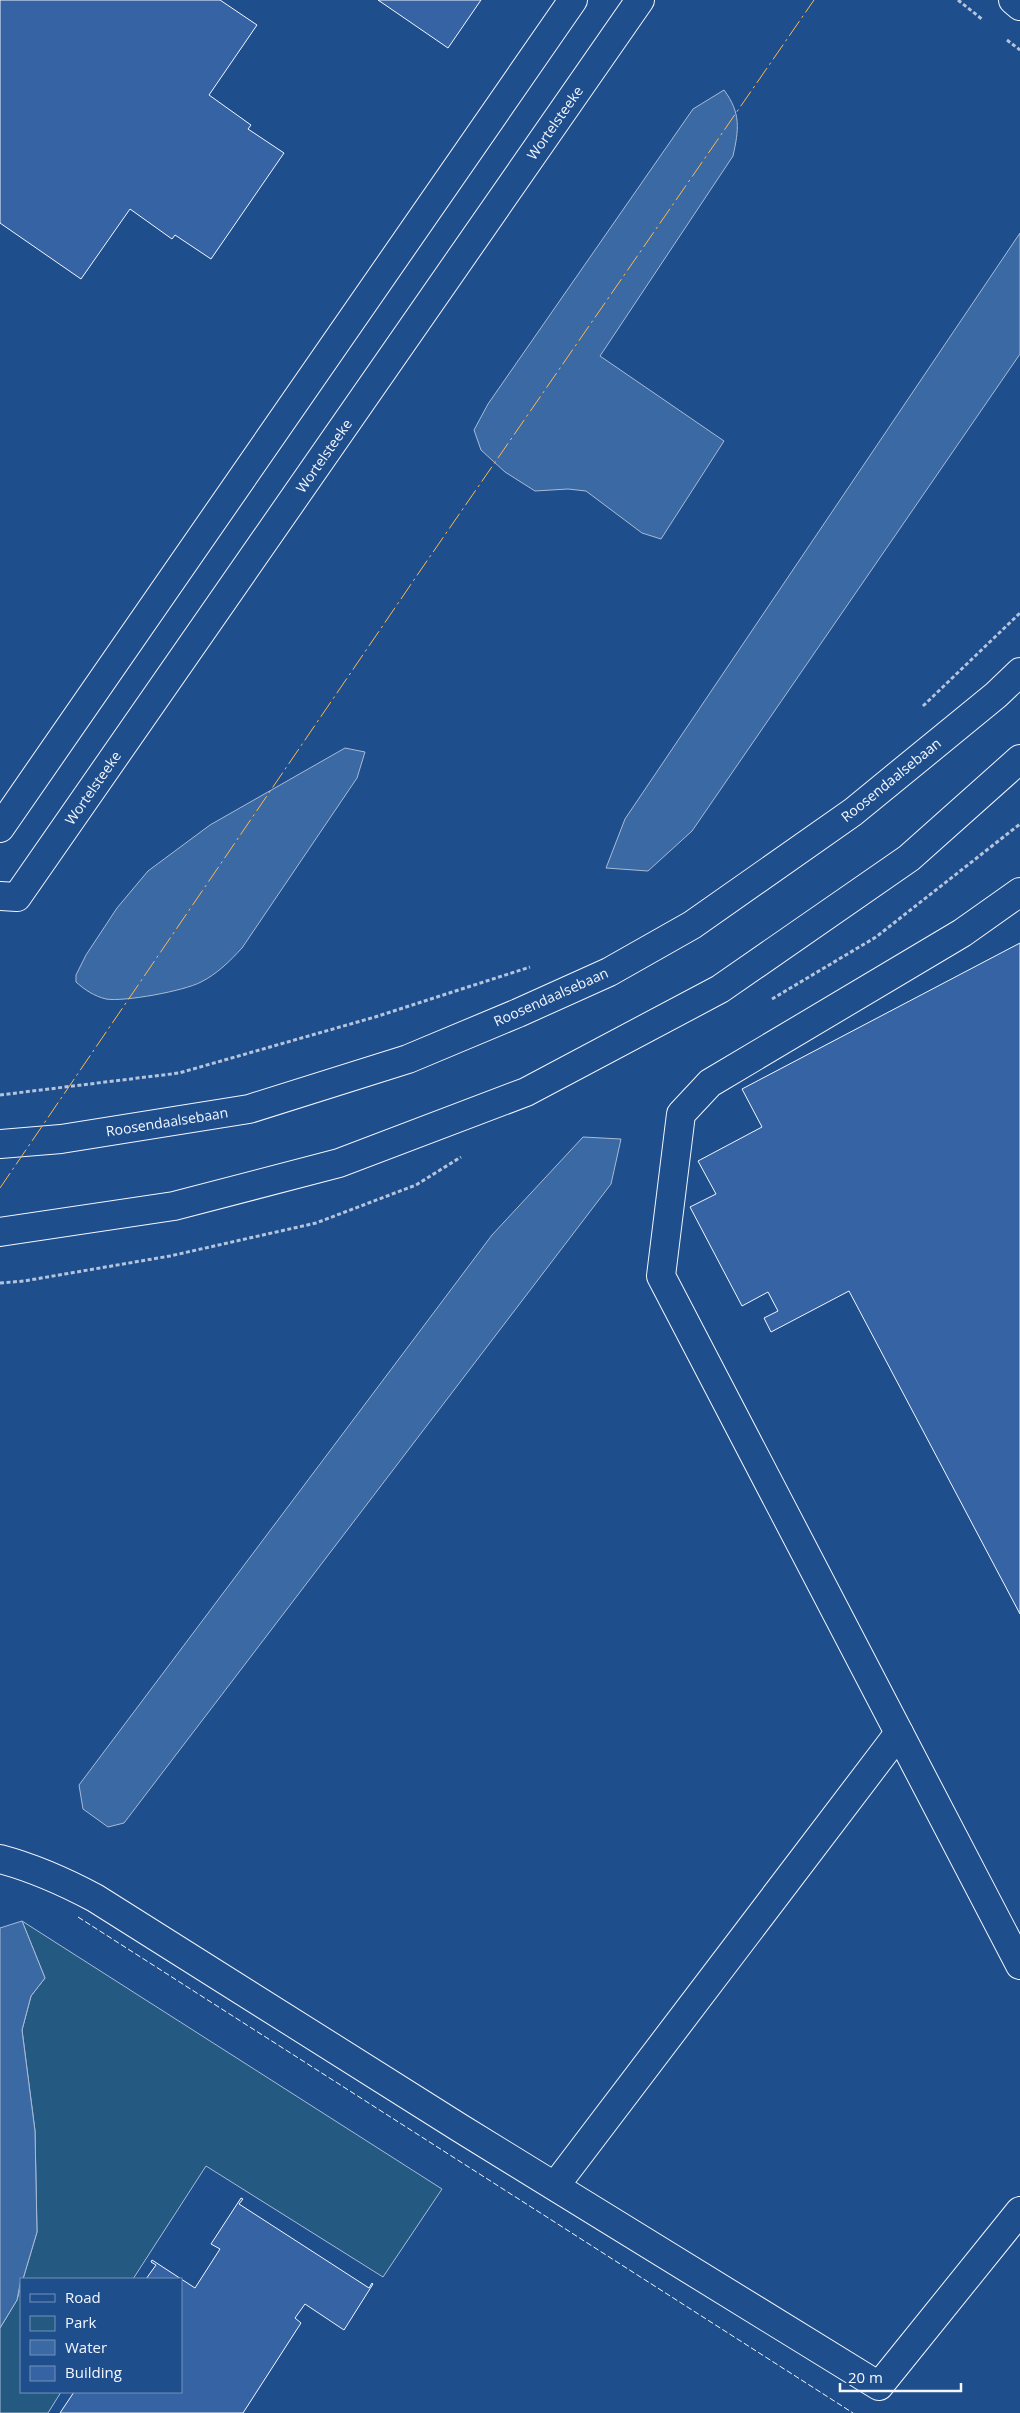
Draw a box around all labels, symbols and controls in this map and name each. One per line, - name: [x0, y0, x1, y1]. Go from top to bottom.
- street label: Wortelsteeke: [522, 82, 587, 163]
- street label: Wortelsteeke: [291, 415, 356, 496]
- street label: Roosendaalsebaan: [837, 733, 945, 826]
- street label: Wortelsteeke: [60, 747, 125, 828]
- street label: Roosendaalsebaan: [491, 963, 611, 1030]
- street label: Roosendaalsebaan: [104, 1102, 229, 1141]
- legend: [20, 2278, 182, 2393]
- text: Road: [65, 2287, 101, 2307]
- text: Park: [65, 2312, 96, 2332]
- text: Water: [65, 2337, 107, 2357]
- scale bar: [840, 2360, 961, 2392]
- text: Building: [65, 2362, 122, 2382]
- text: 20 m: [848, 2367, 883, 2387]

